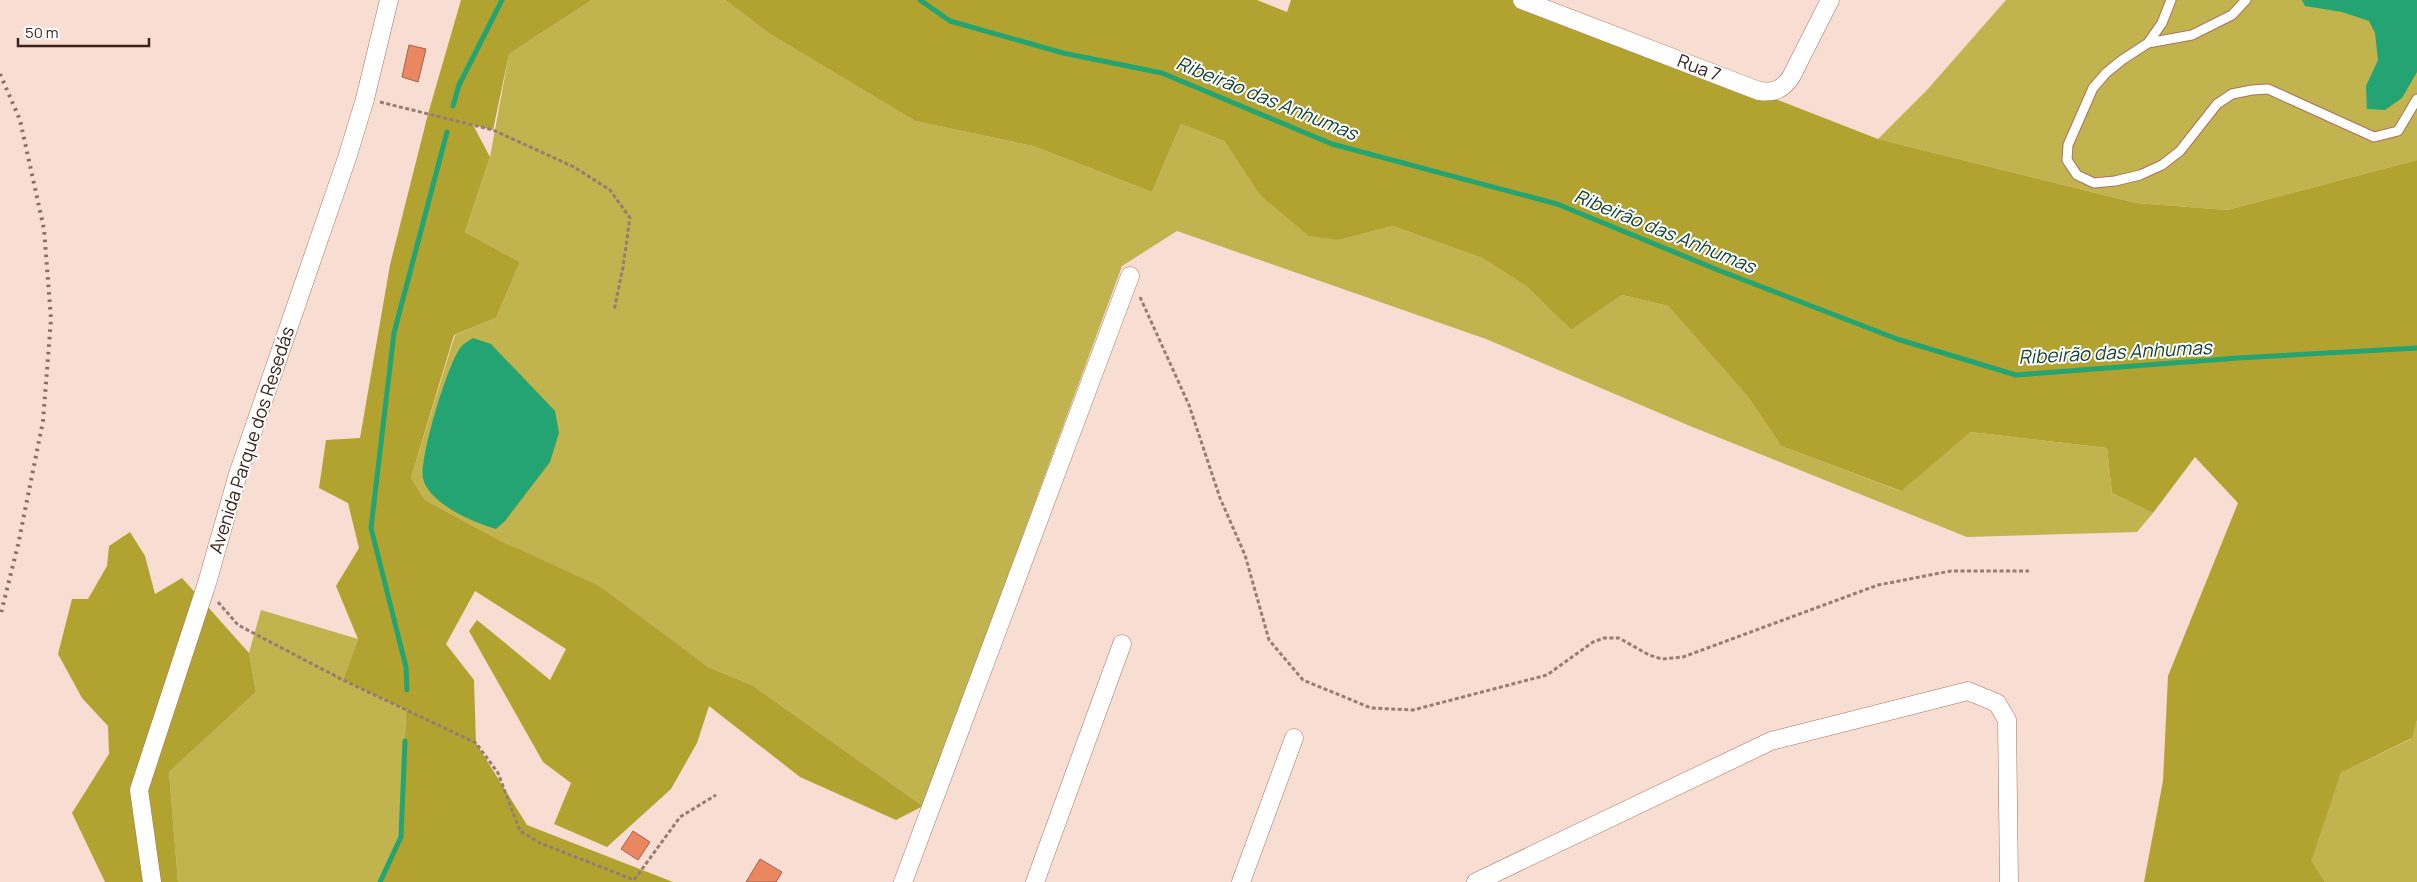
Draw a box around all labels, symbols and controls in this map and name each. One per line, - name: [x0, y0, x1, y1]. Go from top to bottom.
- scale bar: [18, 15, 149, 47]
- text: 50 m: [25, 22, 59, 43]
- street label: Rua 7: [1674, 48, 1725, 86]
- water label: Ribeirão das Anhumas: [1172, 50, 1363, 147]
- water label: Ribeirão das Anhumas: [1570, 183, 1761, 280]
- street label: Avenida Parque dos Resedás: [203, 323, 299, 556]
- water label: Ribeirão das Anhumas: [2018, 334, 2214, 370]

